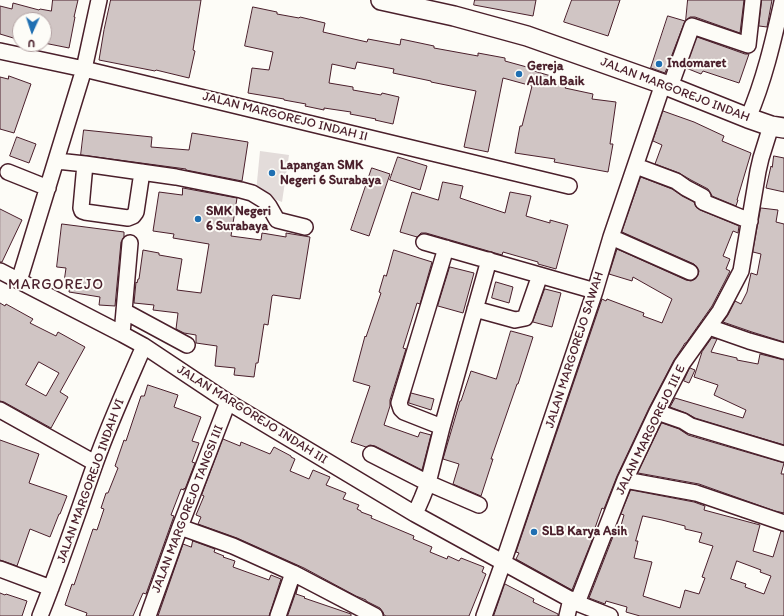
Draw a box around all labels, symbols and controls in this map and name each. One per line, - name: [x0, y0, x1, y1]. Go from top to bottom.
- north arrow: [12, 12, 52, 52]
- text: U: [27, 37, 35, 50]
- street label: JALAN MARGOREJO INDAH: [598, 54, 752, 126]
- place label: Indomaret: [667, 56, 726, 72]
- place label: Gereja Allah Baik: [527, 59, 585, 90]
- marker: Indomaret: [654, 59, 664, 69]
- marker: Gereja Allah Baik: [514, 69, 524, 79]
- street label: JALAN MARGOREJO INDAH II: [201, 89, 369, 145]
- place label: Lapangan SMK Negeri 6 Surabaya: [280, 158, 381, 189]
- marker: Lapangan SMK Negeri 6 Surabaya: [267, 168, 277, 178]
- place label: SMK Negeri 6 Surabaya: [206, 204, 271, 235]
- marker: SMK Negeri 6 Surabaya: [193, 214, 203, 224]
- street label: JALAN MARGOREJO SAWAH: [542, 270, 608, 430]
- district label: MARGOREJO: [8, 276, 104, 294]
- street label: JALAN MARGOREJO INDAH III: [174, 362, 330, 468]
- street label: JALAN MARGOREJO III E: [613, 363, 689, 497]
- street label: JALAN MARGOREJO INDAH VI: [54, 397, 128, 565]
- street label: JALAN MARGOREJO TANGSI III: [149, 423, 227, 595]
- place label: SLB Karya Asih: [542, 524, 627, 540]
- marker: SLB Karya Asih: [529, 527, 539, 537]

